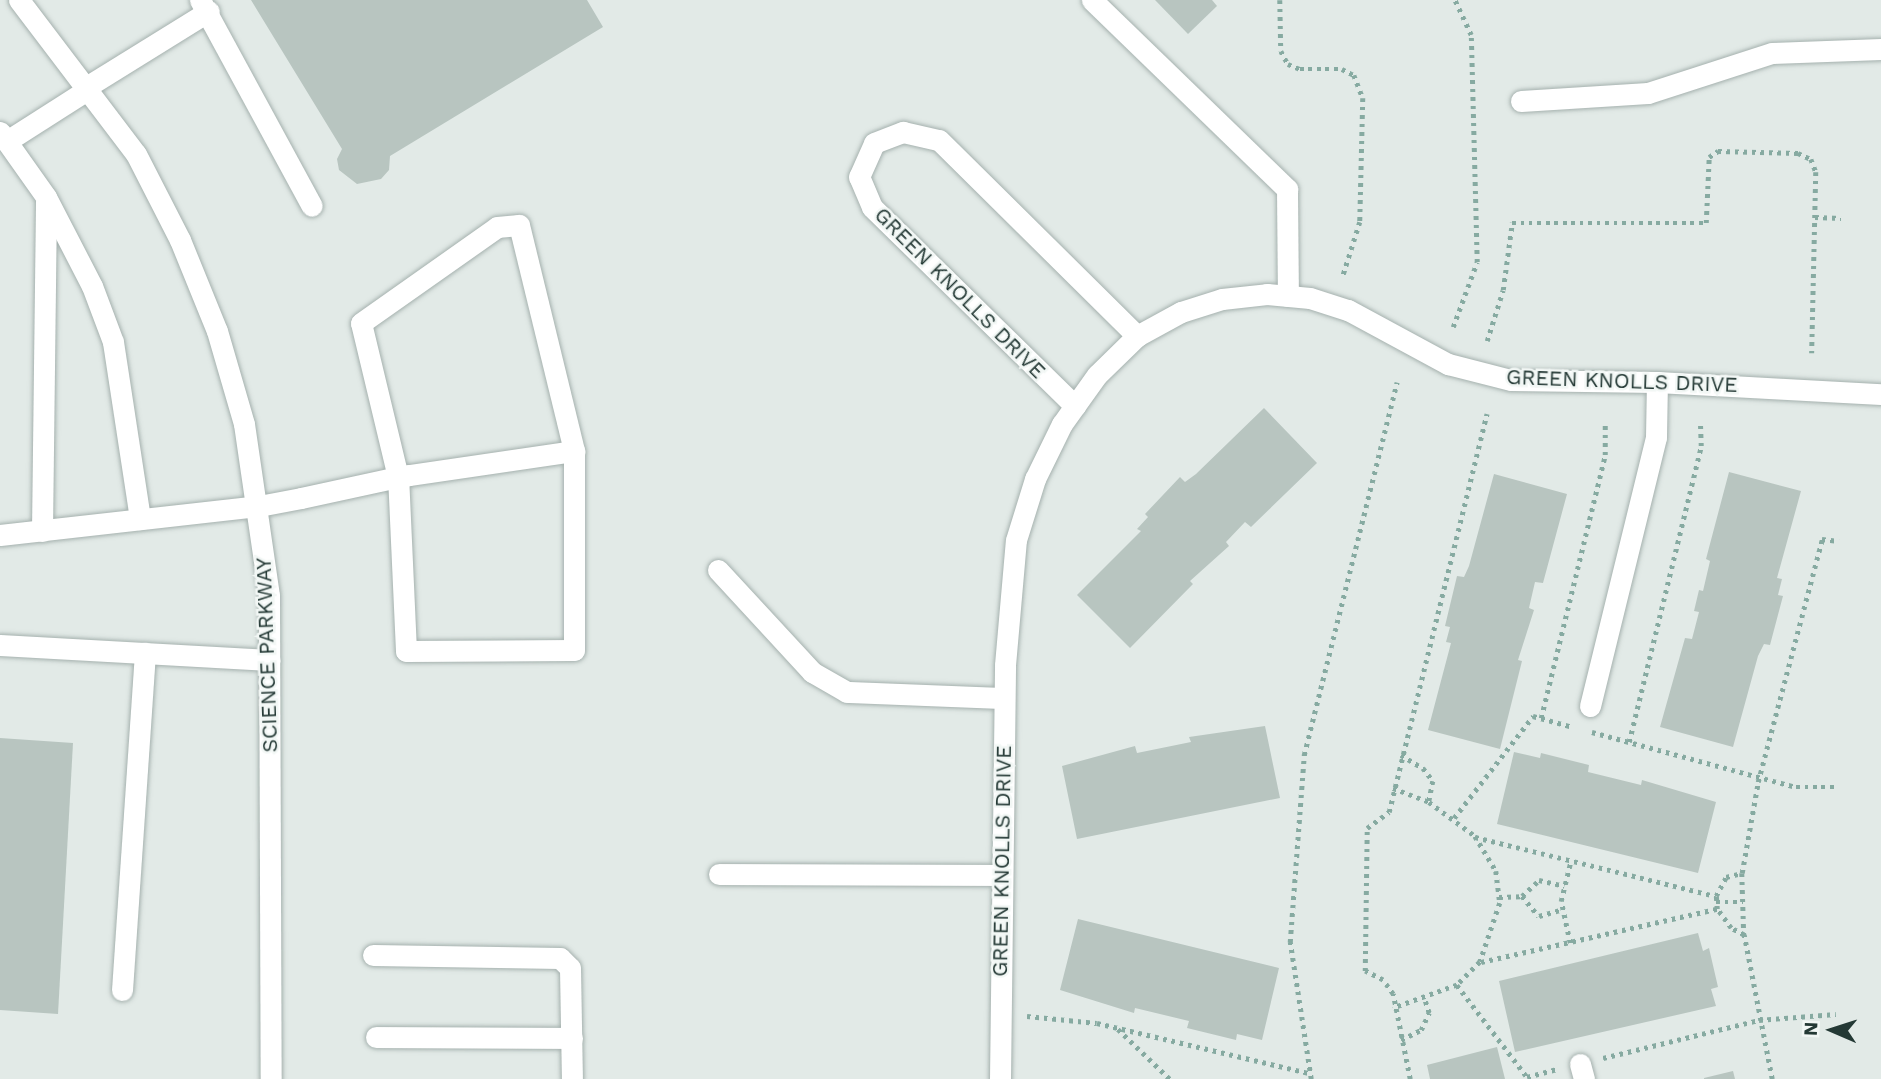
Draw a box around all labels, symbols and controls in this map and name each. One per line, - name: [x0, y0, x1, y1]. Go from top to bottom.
- street label: GREEN KNOLLS DRIVE: [869, 202, 1051, 384]
- street label: GREEN KNOLLS DRIVE: [1506, 364, 1738, 398]
- street label: SCIENCE PARKWAY: [251, 557, 283, 753]
- street label: GREEN KNOLLS DRIVE: [987, 745, 1017, 977]
- north arrow: [1797, 995, 1867, 1065]
- text: N: [1799, 1021, 1822, 1037]

